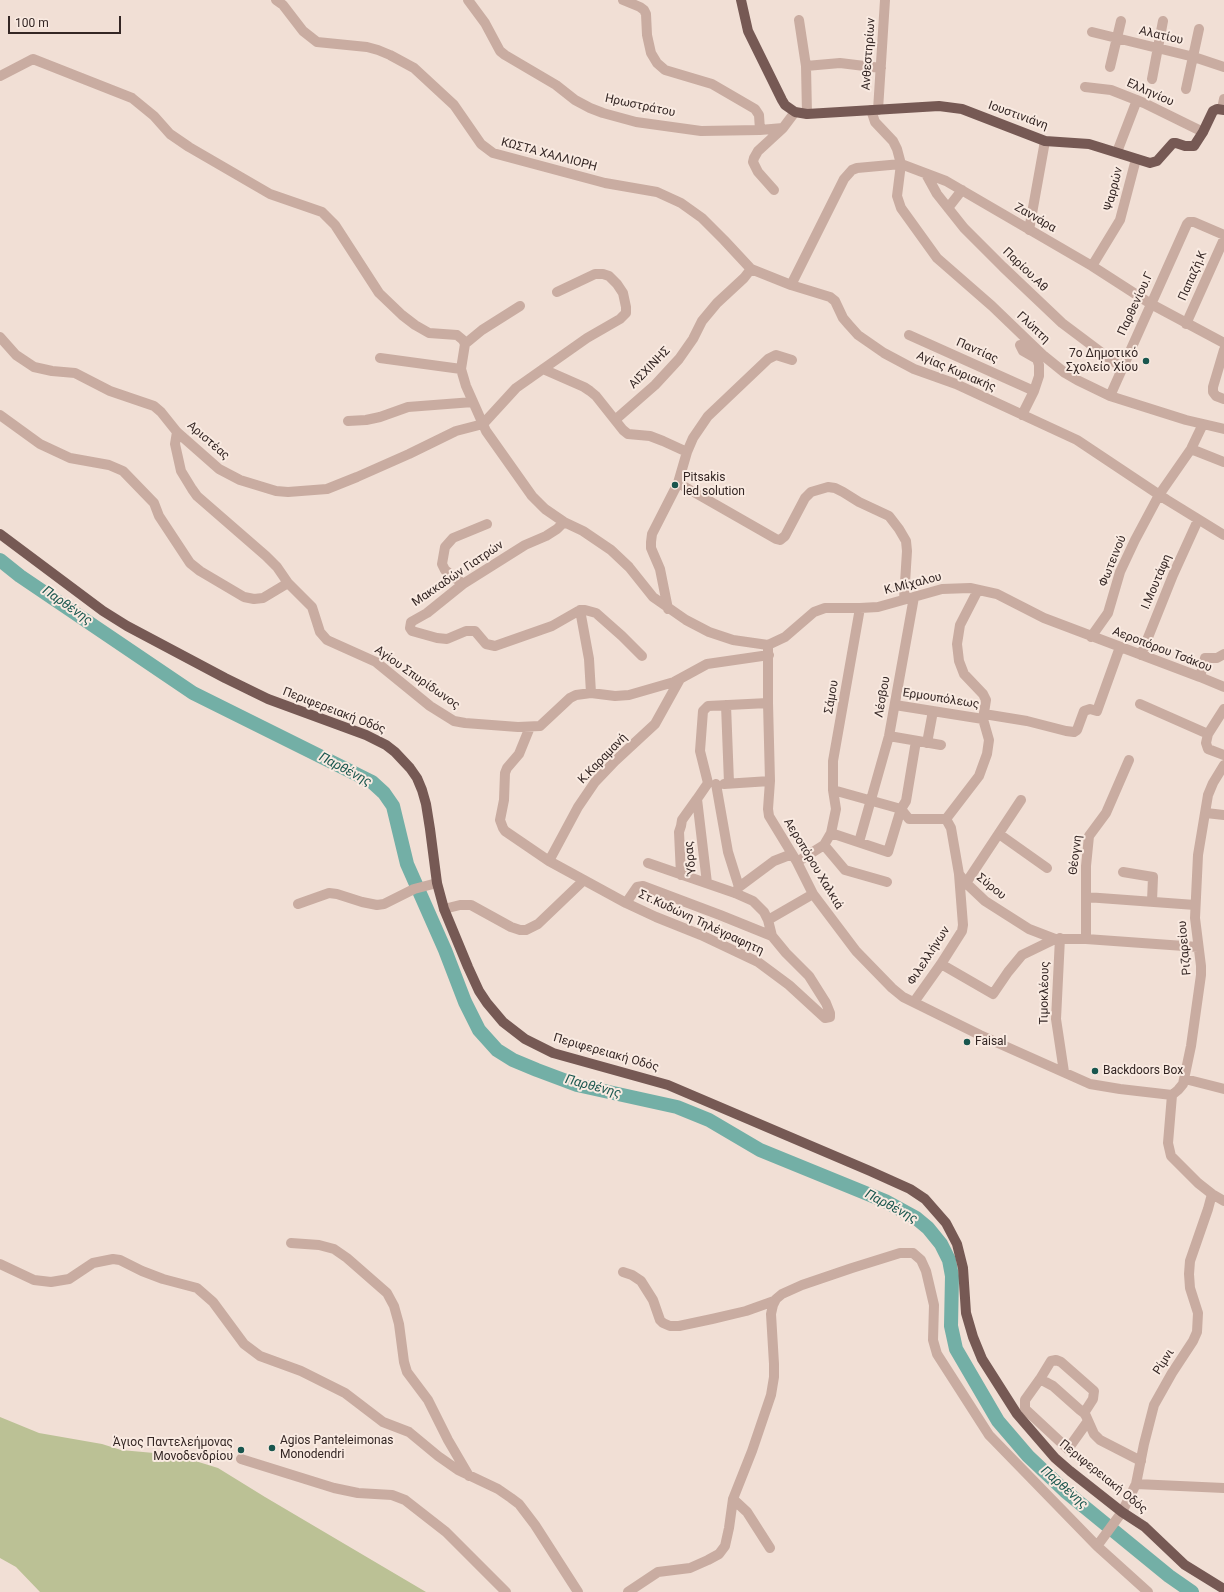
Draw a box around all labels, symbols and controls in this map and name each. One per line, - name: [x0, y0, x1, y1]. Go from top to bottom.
- scale bar: [10, 8, 123, 34]
- text: 100 m: [15, 16, 49, 30]
- street label: Ανθεστηρίων: [859, 17, 879, 91]
- street label: Αλατίου: [1138, 24, 1184, 48]
- street label: Ελληνίου: [1124, 76, 1176, 110]
- street label: Ηρωστράτου: [604, 92, 676, 120]
- street label: Ιουστινιάνη: [986, 99, 1050, 133]
- street label: ΚΩΣΤΑ ΧΑΛΛΙΟΡΗ: [500, 135, 598, 175]
- street label: Ψαρρών: [1102, 166, 1126, 212]
- street label: Ζαννάρα: [1012, 200, 1058, 236]
- street label: Παρίου.Αθ: [999, 245, 1051, 295]
- street label: Παπαζή.Κ: [1176, 249, 1210, 303]
- street label: Παρθενίου.Γ: [1115, 270, 1157, 338]
- street label: Γλύπτη: [1013, 309, 1053, 347]
- street label: Παντίας: [954, 335, 1000, 367]
- street label: ΑΙΣΧΙΝΗΣ: [627, 344, 673, 392]
- place label: 7ο Δημοτικό Σχολείο Χίου: [1066, 347, 1138, 375]
- street label: Αγίας Κυριακής: [914, 349, 998, 395]
- marker: 7ο Δημοτικό Σχολείο Χίου: [1141, 356, 1151, 366]
- street label: Αριστέας: [184, 419, 232, 463]
- place label: Pitsakis led solution: [683, 471, 745, 499]
- marker: Pitsakis led solution: [670, 480, 680, 490]
- street label: Φωτεινού: [1096, 533, 1130, 589]
- street label: Μακκαδών Γιατρών: [410, 538, 506, 610]
- street label: Ι.Μουτάφη: [1139, 552, 1175, 612]
- street label: Κ.Μίχαλου: [883, 570, 943, 598]
- water label: Παρθένης: [39, 583, 95, 629]
- street label: Αεροπόρου Τσάκου: [1110, 624, 1214, 676]
- street label: Αγίου Σπυρίδωνος: [372, 643, 462, 713]
- street label: Λέσβου: [872, 675, 894, 719]
- street label: Σάμου: [822, 679, 842, 715]
- street label: Περιφερειακή Οδός: [280, 685, 388, 737]
- street label: Ερμουπόλεως: [902, 686, 980, 712]
- street label: Κ.Καραμανή: [575, 731, 631, 787]
- water label: Παρθένης: [316, 750, 374, 790]
- street label: Αεροπόρου Χαλκιά: [780, 816, 846, 912]
- street label: Θέογνη: [1066, 834, 1086, 876]
- street label: Ύδρας: [682, 840, 700, 876]
- street label: Σύρου: [973, 871, 1009, 903]
- street label: Στ.Κυδώνη Τηλέγραφητη: [636, 888, 766, 958]
- street label: Ριζαρείου: [1175, 920, 1195, 976]
- street label: Φιλελλήνων: [905, 924, 953, 988]
- street label: Τιμοκλέους: [1037, 961, 1053, 1025]
- street label: Περιφερειακή Οδός: [552, 1031, 660, 1075]
- place label: Faisal: [975, 1035, 1007, 1049]
- marker: Faisal: [962, 1037, 972, 1047]
- place label: Backdoors Box: [1103, 1064, 1183, 1078]
- marker: Backdoors Box: [1090, 1066, 1100, 1076]
- water label: Παρθένης: [563, 1072, 623, 1102]
- water label: Παρθένης: [862, 1187, 920, 1227]
- street label: Ρίμνι: [1150, 1346, 1178, 1378]
- place label: Agios Panteleimonas Monodendri: [280, 1434, 393, 1462]
- place label: Άγιος Παντελεήμονας Μονοδενδρίου: [113, 1436, 233, 1464]
- street label: Περιφερειακή Οδός: [1056, 1437, 1150, 1517]
- marker: Agios Panteleimonas Monodendri: [267, 1443, 277, 1453]
- marker: Άγιος Παντελεήμονας Μονοδενδρίου: [236, 1445, 246, 1455]
- water label: Παρθένης: [1037, 1463, 1091, 1513]

